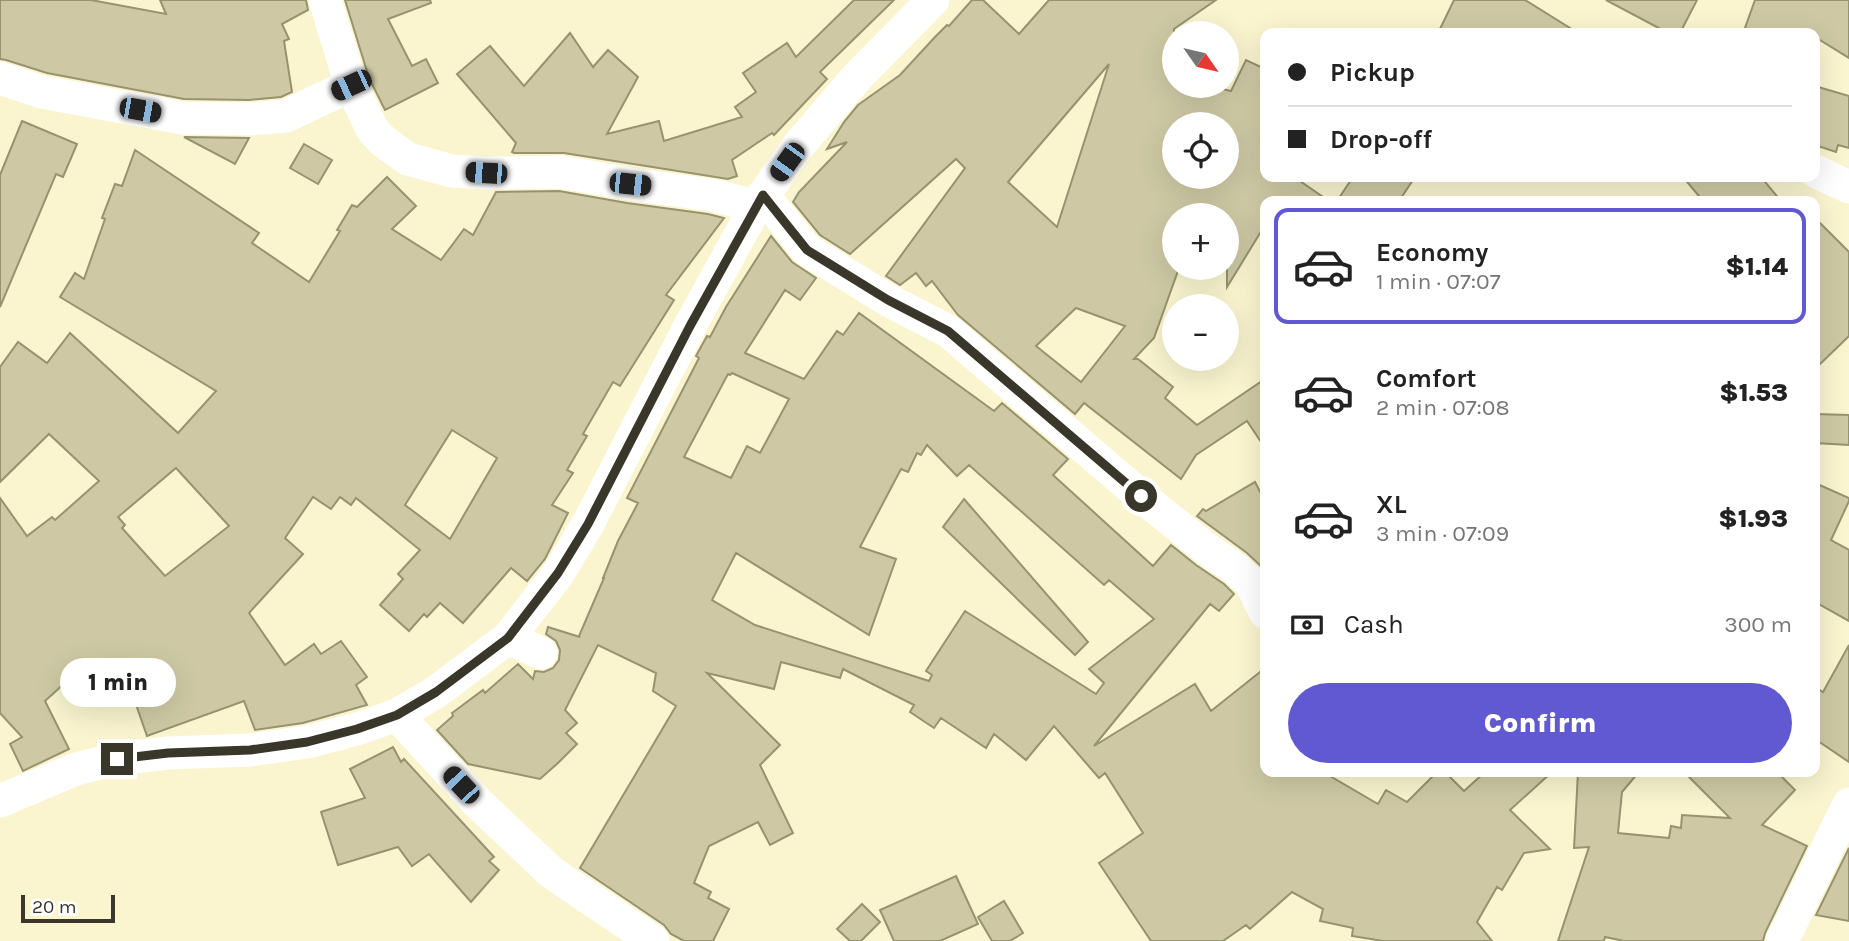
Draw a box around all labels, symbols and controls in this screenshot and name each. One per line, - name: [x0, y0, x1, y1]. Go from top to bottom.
- north arrow: [1162, 21, 1239, 98]
- map controls: [1162, 21, 1239, 371]
- text: Pickup: [1330, 57, 1415, 88]
- car: [328, 67, 375, 103]
- car: [118, 96, 163, 124]
- button: locate: [1162, 112, 1239, 189]
- text: Drop-off: [1330, 124, 1432, 155]
- car: [767, 139, 808, 185]
- car: [465, 161, 508, 185]
- car: [609, 171, 652, 197]
- button: +: [1162, 203, 1239, 280]
- icon: car: [1292, 235, 1355, 298]
- text: Economy: [1376, 237, 1488, 268]
- text: $1.14: [1725, 251, 1788, 282]
- text: 1 min · 07:07: [1376, 268, 1501, 295]
- button: −: [1162, 294, 1239, 371]
- icon: car: [1292, 361, 1355, 424]
- text: Comfort: [1376, 363, 1477, 394]
- text: $1.53: [1719, 377, 1788, 408]
- text: 2 min · 07:08: [1376, 394, 1510, 421]
- route start: [1125, 480, 1157, 512]
- icon: car: [1292, 487, 1355, 550]
- text: XL: [1376, 489, 1407, 520]
- text: $1.93: [1718, 503, 1788, 534]
- text: 3 min · 07:09: [1376, 520, 1509, 547]
- icon: cash: [1288, 606, 1326, 644]
- text: Cash: [1344, 609, 1404, 640]
- text: 300 m: [1724, 611, 1792, 638]
- callout: 1 min: [59, 658, 175, 706]
- text: 1 min: [88, 669, 148, 696]
- button: Confirm: [1288, 683, 1792, 763]
- route end: [101, 743, 133, 775]
- car: [439, 762, 484, 808]
- scale bar: [21, 892, 116, 924]
- text: 20 m: [32, 896, 77, 918]

